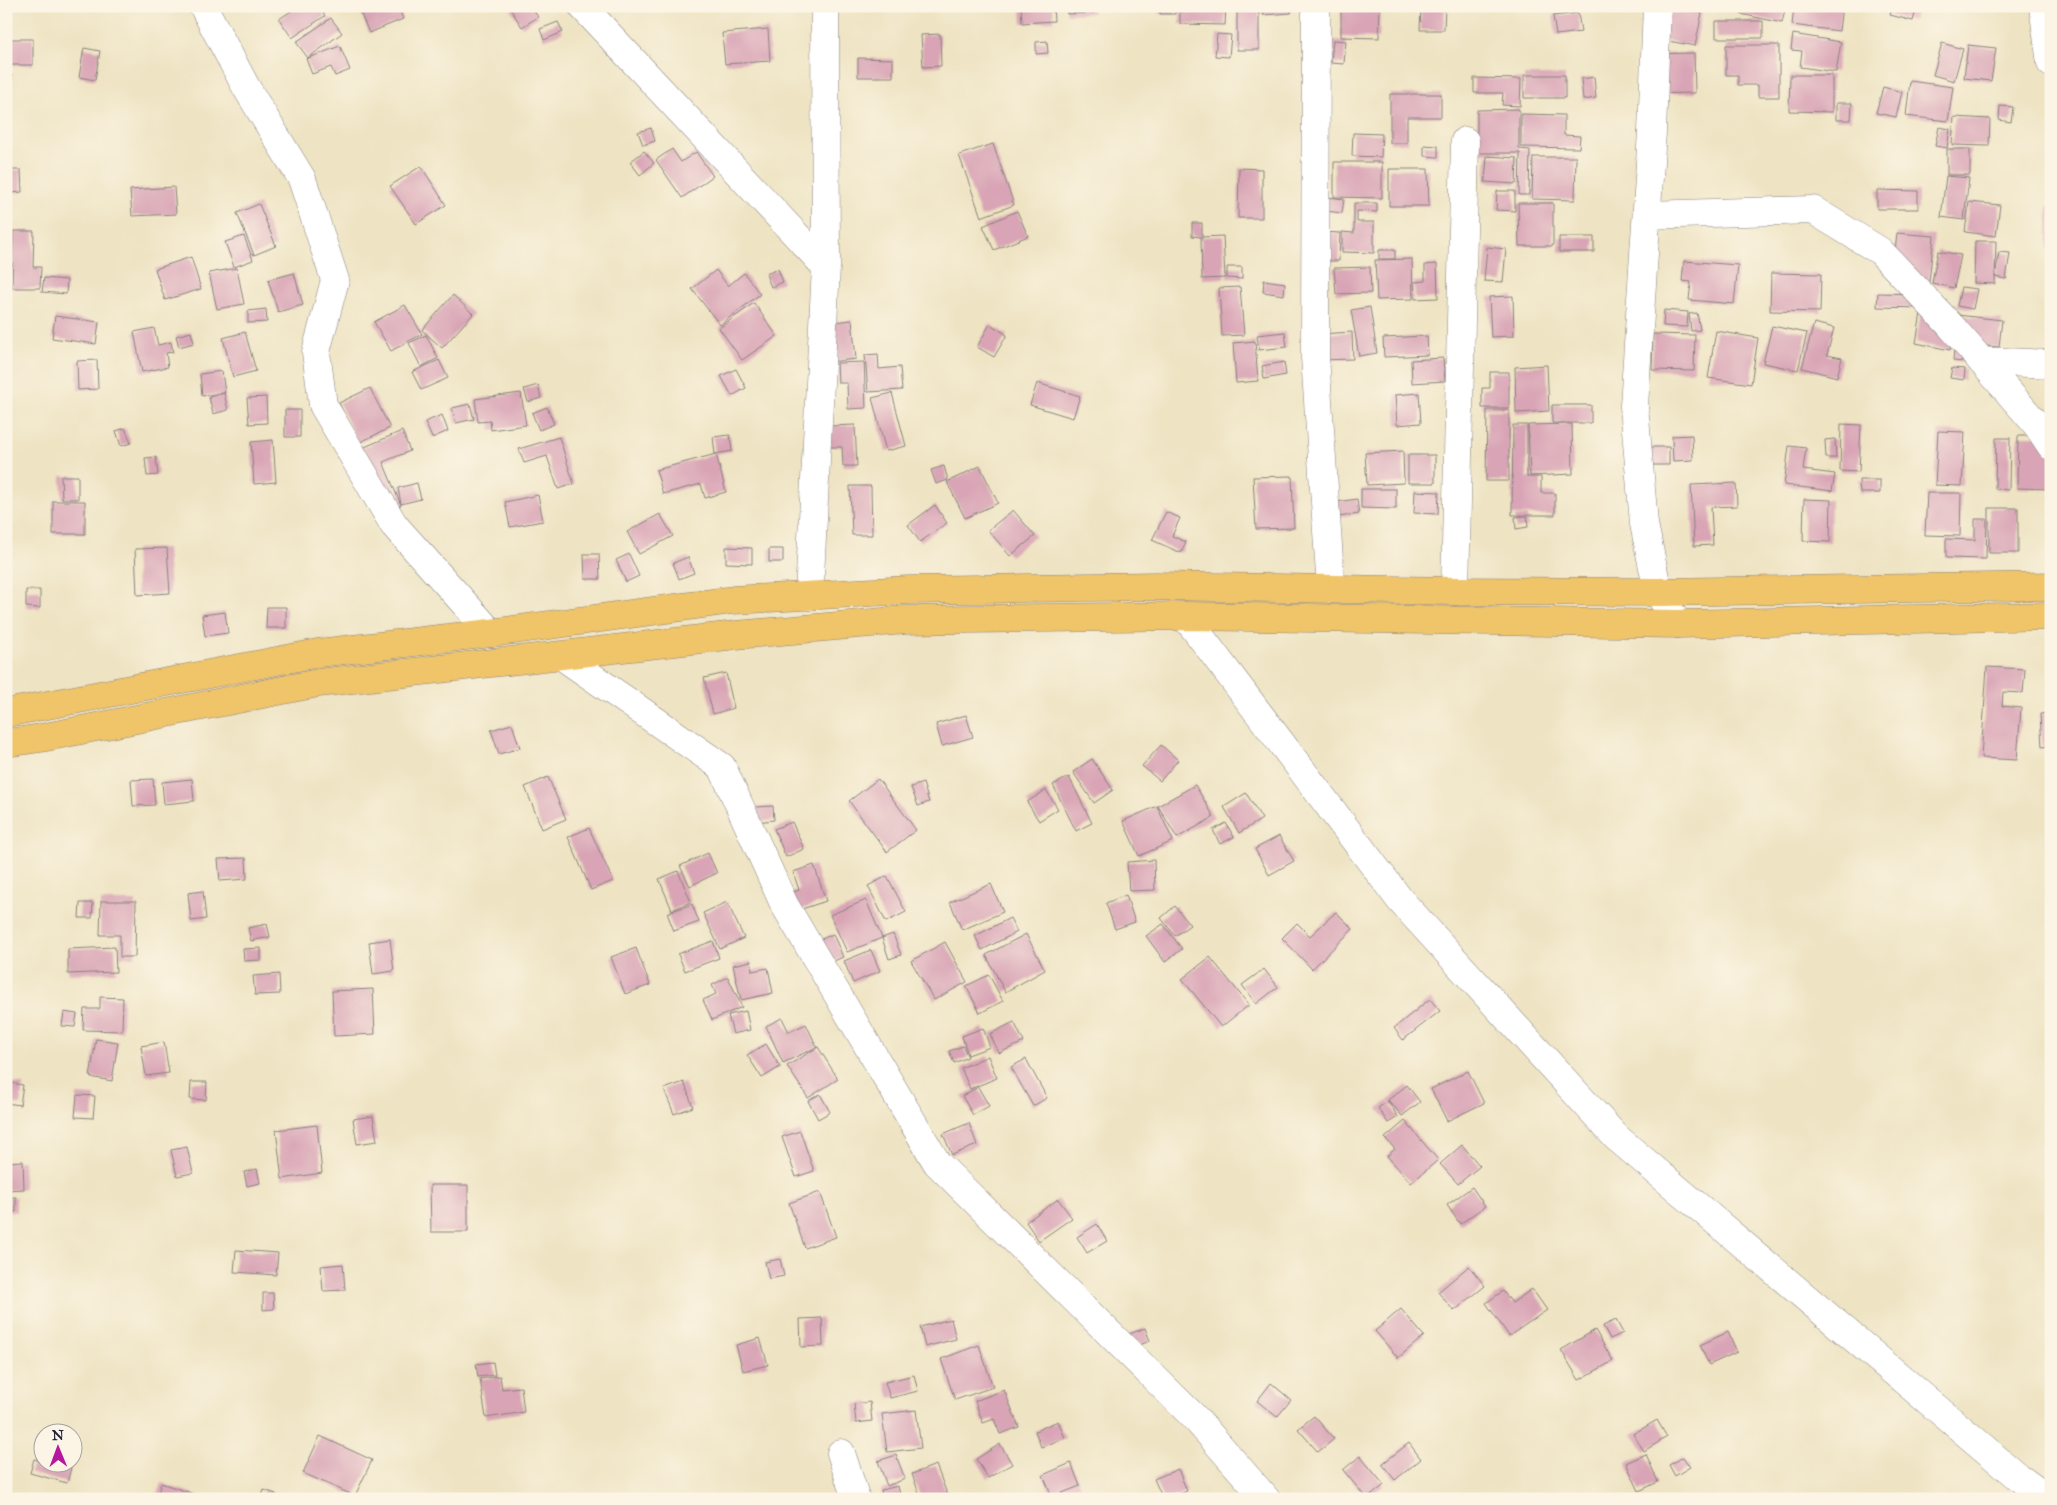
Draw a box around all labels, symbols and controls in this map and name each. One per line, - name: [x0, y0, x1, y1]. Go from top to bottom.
- north arrow: [32, 1422, 82, 1472]
- text: N: [52, 1427, 64, 1444]

